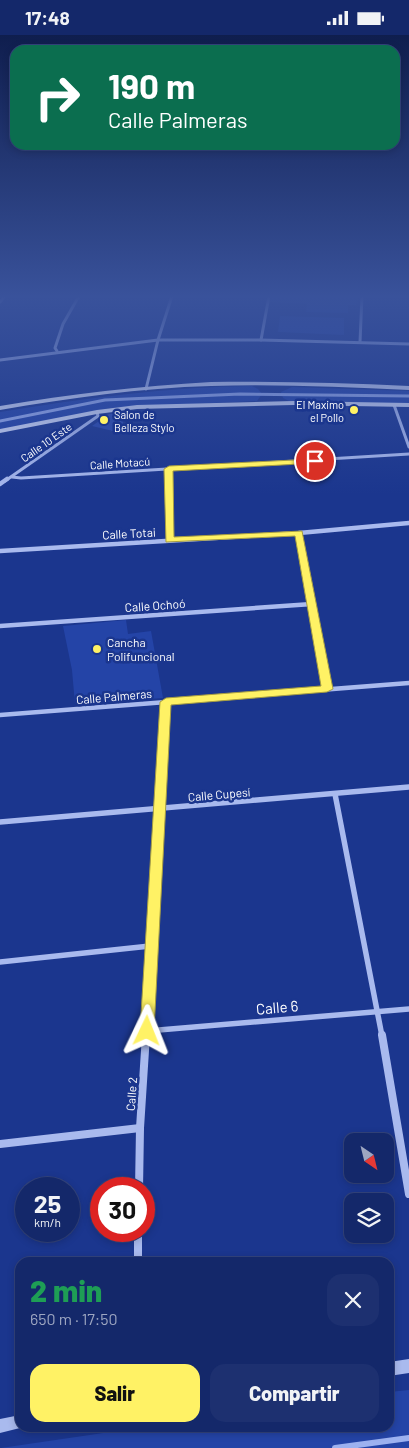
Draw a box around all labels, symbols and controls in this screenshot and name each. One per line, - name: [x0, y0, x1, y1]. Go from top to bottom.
- text: 17:48: [25, 6, 70, 29]
- text: 190 m: [108, 64, 195, 106]
- icon: right: [25, 65, 90, 130]
- text: Calle Palmeras: [108, 106, 248, 132]
- place label: El Maximo el Pollo: [296, 398, 344, 424]
- marker: El Maximo el Pollo: [348, 404, 360, 416]
- place label: Salon de Belleza Stylo: [114, 408, 174, 434]
- marker: Salon de Belleza Stylo: [98, 414, 110, 426]
- street label: Calle 10 Este: [18, 420, 74, 464]
- pin: [294, 440, 336, 482]
- icon: arrive: [301, 447, 329, 475]
- street label: Calle Motacú: [89, 454, 151, 472]
- street label: Calle Totai: [102, 525, 156, 541]
- street label: Calle Ochoó: [124, 596, 186, 614]
- place label: Cancha Polifuncional: [107, 635, 175, 663]
- marker: Cancha Polifuncional: [91, 643, 103, 655]
- street label: Calle Palmeras: [75, 686, 153, 706]
- street label: Calle Cupesí: [187, 784, 251, 804]
- street label: Calle 6: [255, 996, 299, 1018]
- position arrow: [120, 1004, 172, 1056]
- street label: Calle 2: [123, 1077, 139, 1111]
- north arrow: [344, 1133, 394, 1183]
- map controls: [344, 1133, 394, 1243]
- speed limit sign: 30: [90, 1177, 155, 1242]
- text: 25: [34, 1188, 61, 1218]
- button: layers: [344, 1193, 394, 1243]
- text: km/h: [34, 1215, 61, 1229]
- text: 2 min: [30, 1272, 102, 1308]
- button: close: [327, 1274, 379, 1326]
- text: 650 m · 17:50: [30, 1309, 118, 1328]
- button: Salir: [30, 1364, 200, 1422]
- button: Compartir: [210, 1364, 379, 1422]

